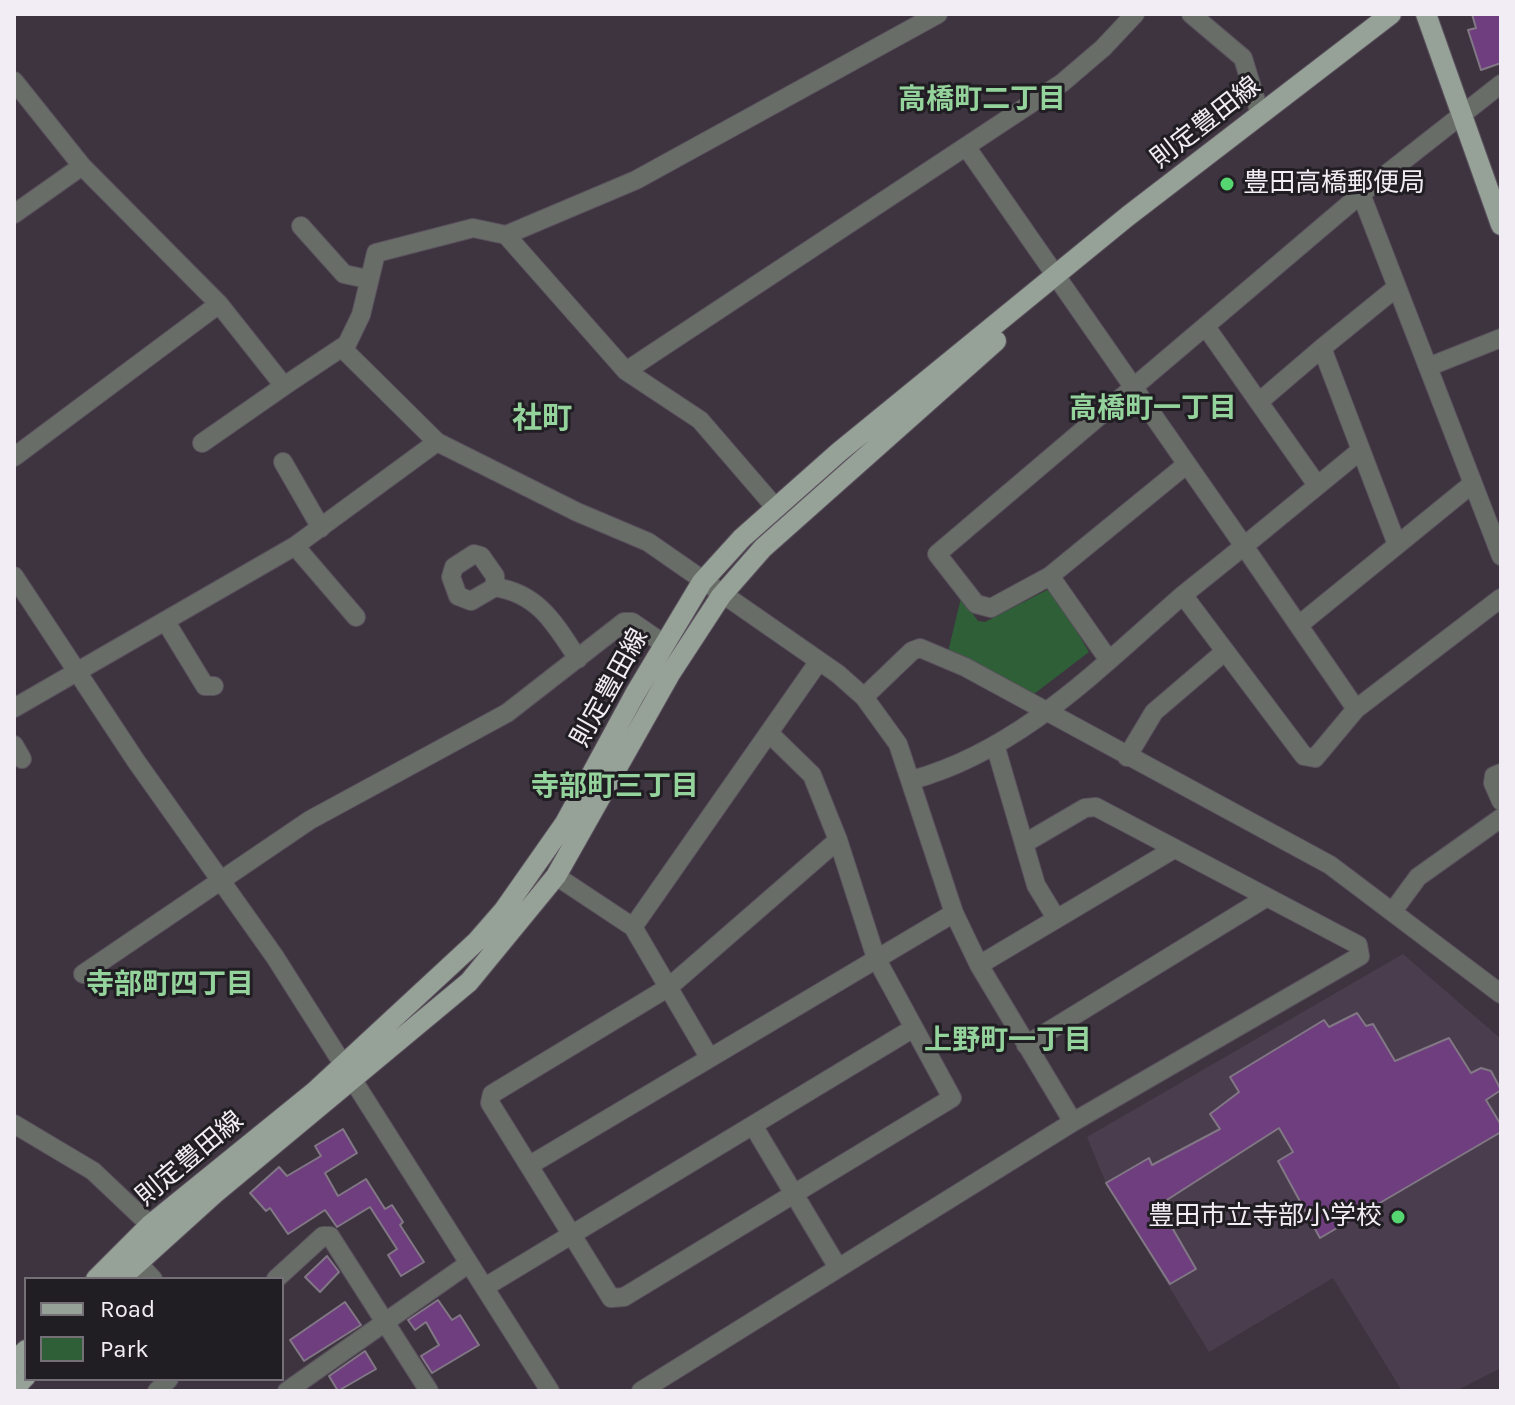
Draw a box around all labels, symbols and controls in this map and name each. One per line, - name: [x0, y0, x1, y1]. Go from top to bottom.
- street label: 則定豊田線: [1145, 71, 1267, 175]
- district label: 高橋町二丁目: [898, 83, 1066, 117]
- place label: 豊田高橋郵便局: [1243, 168, 1425, 200]
- marker: 豊田高橋郵便局: [1218, 175, 1236, 193]
- district label: 高橋町一丁目: [1069, 392, 1237, 426]
- district label: 社町: [512, 401, 572, 437]
- street label: 則定豊田線: [565, 624, 655, 752]
- district label: 寺部町三丁目: [531, 770, 699, 804]
- district label: 寺部町四丁目: [86, 968, 254, 1002]
- district label: 上野町一丁目: [924, 1024, 1092, 1058]
- street label: 則定豊田線: [130, 1105, 250, 1213]
- place label: 豊田市立寺部小学校: [1148, 1201, 1382, 1233]
- marker: 豊田市立寺部小学校: [1389, 1208, 1407, 1226]
- legend: [24, 1277, 284, 1381]
- text: Road: [100, 1295, 155, 1323]
- text: Park: [100, 1335, 149, 1363]

